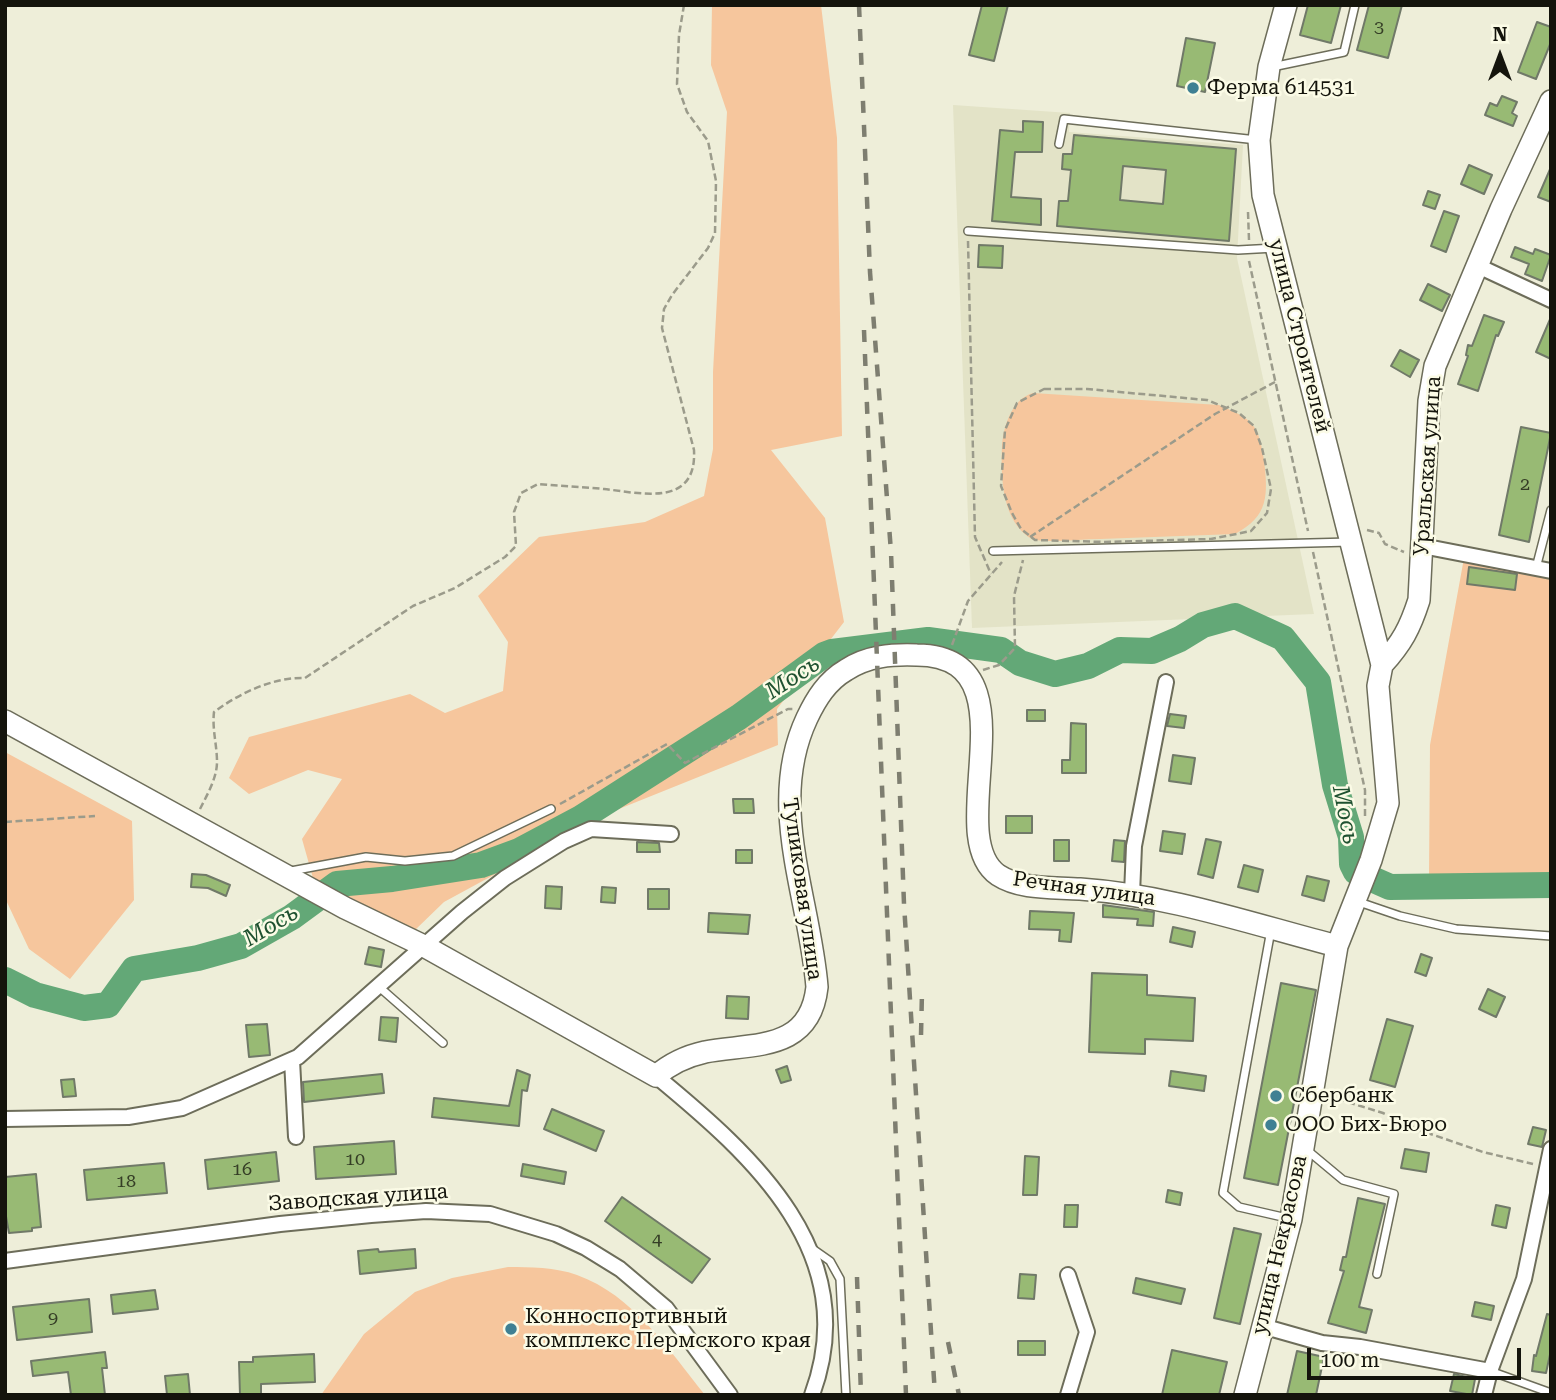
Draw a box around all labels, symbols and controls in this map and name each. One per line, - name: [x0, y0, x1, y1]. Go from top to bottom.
- house number: 3: [1374, 17, 1384, 39]
- north arrow: [1465, 21, 1535, 91]
- text: N: [1493, 23, 1507, 46]
- place label: Ферма 614531: [1207, 75, 1355, 101]
- marker: Ферма 614531: [1185, 80, 1201, 96]
- street label: улица Строителей: [1263, 236, 1335, 436]
- street label: Уральская улица: [1409, 375, 1447, 557]
- house number: 2: [1520, 474, 1530, 496]
- water label: Мось: [761, 650, 825, 706]
- water label: Мось: [1326, 783, 1364, 847]
- street label: Тупиковая улица: [777, 796, 827, 982]
- street label: Речная улица: [1011, 867, 1157, 911]
- water label: Мось: [238, 899, 304, 953]
- place label: Сбербанк: [1290, 1083, 1394, 1109]
- marker: Сбербанк: [1268, 1088, 1284, 1104]
- place label: ООО Бих-Бюро: [1285, 1112, 1447, 1138]
- marker: ООО Бих-Бюро: [1263, 1117, 1279, 1133]
- house number: 10: [345, 1149, 365, 1171]
- street label: улица Некрасова: [1247, 1153, 1313, 1337]
- house number: 16: [232, 1159, 252, 1181]
- house number: 18: [116, 1171, 136, 1193]
- street label: Заводская улица: [267, 1179, 449, 1217]
- house number: 4: [652, 1229, 662, 1251]
- place label: Конноспортивный комплекс Пермского края: [525, 1304, 811, 1354]
- house number: 9: [48, 1308, 58, 1330]
- marker: Конноспортивный комплекс Пермского края: [503, 1321, 519, 1337]
- scale bar: [1311, 1334, 1524, 1378]
- text: 100 m: [1320, 1348, 1380, 1372]

